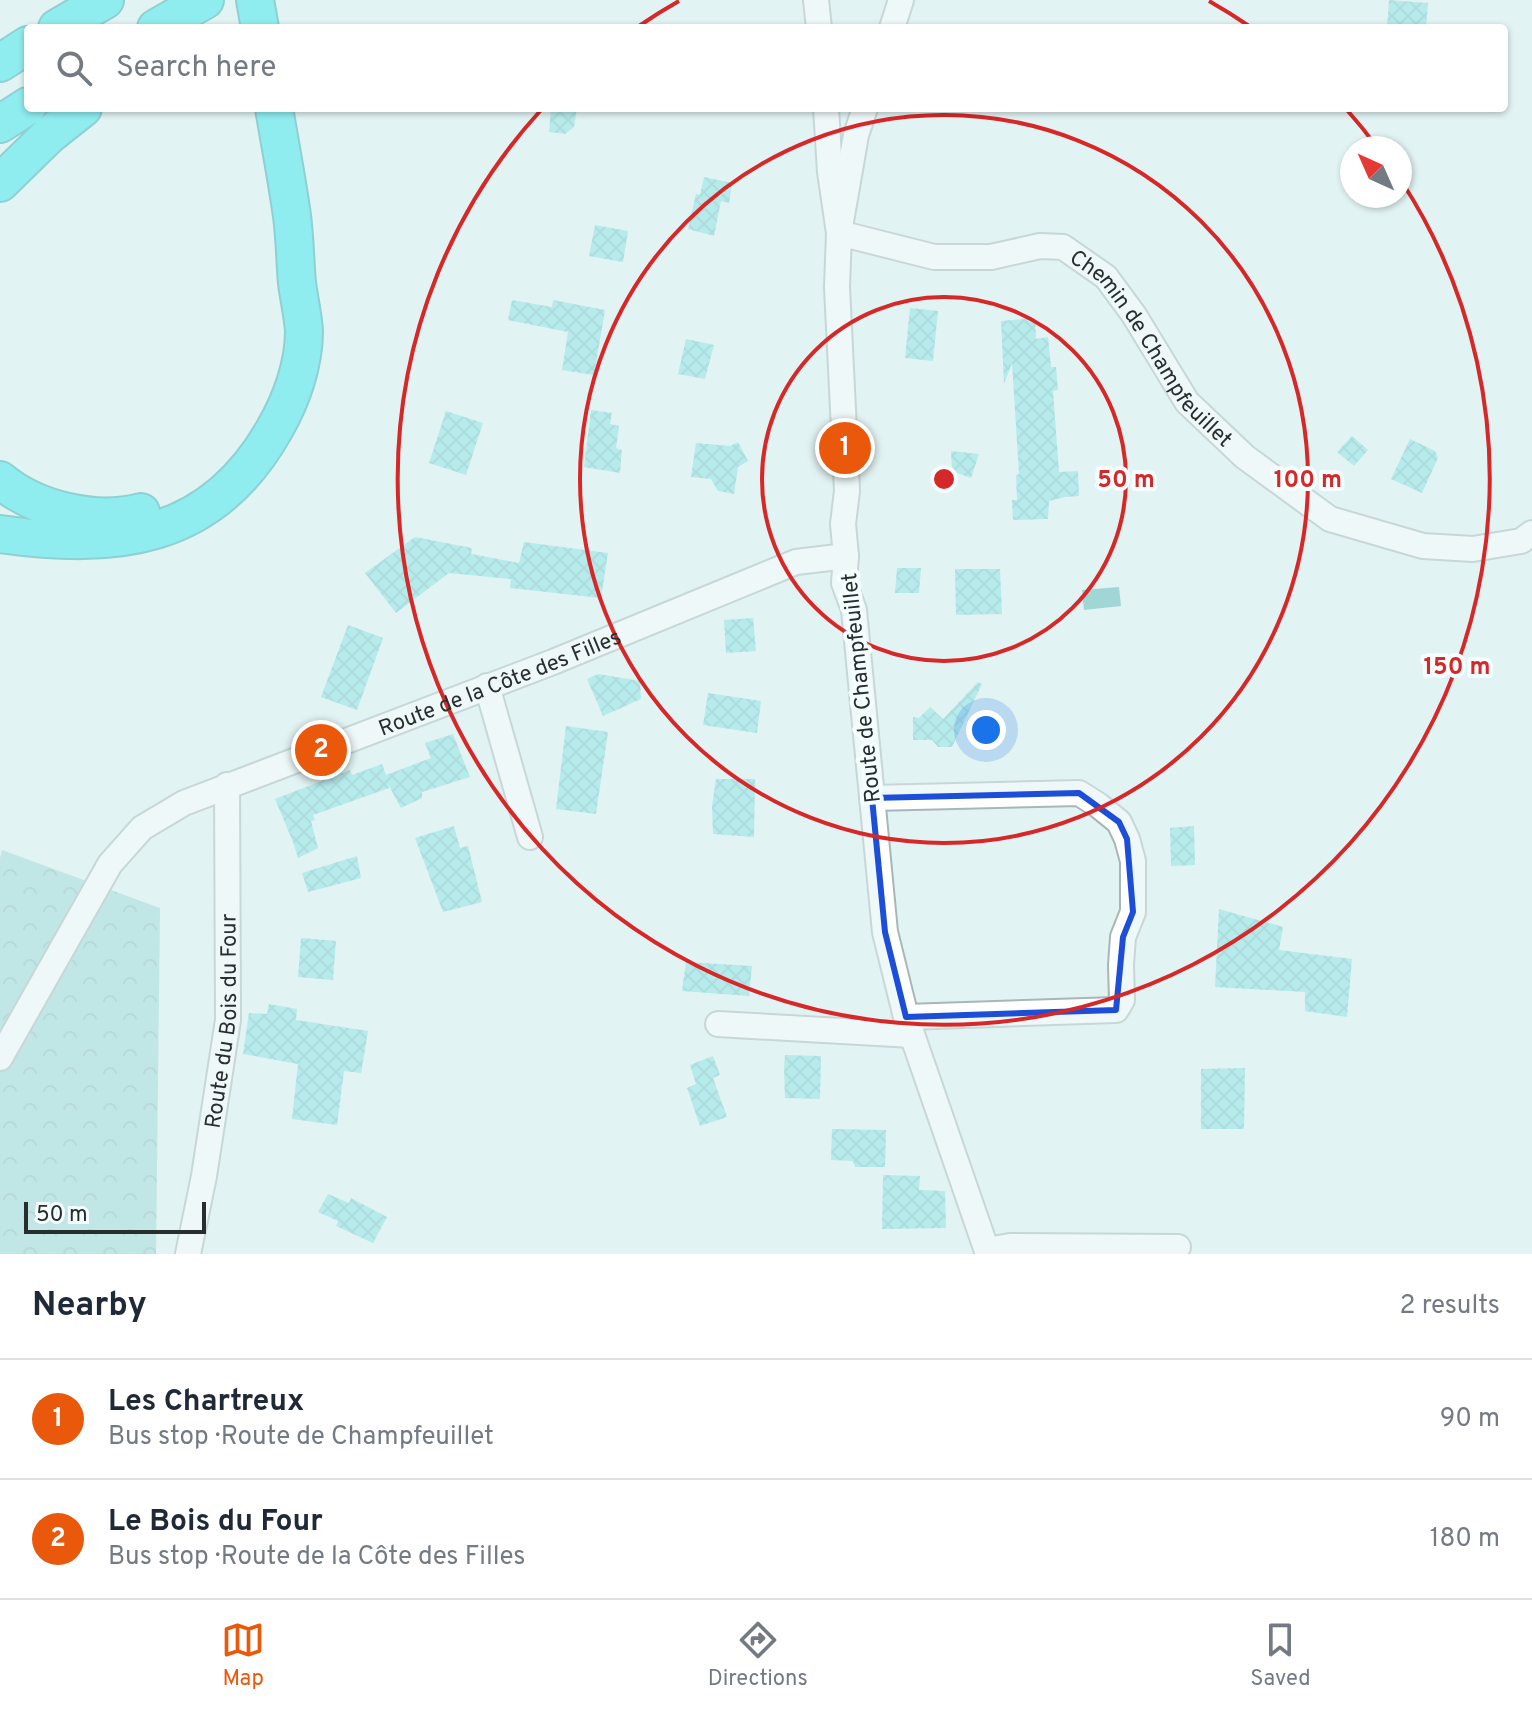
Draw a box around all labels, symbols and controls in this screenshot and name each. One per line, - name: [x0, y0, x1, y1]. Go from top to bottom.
- search box: [24, 24, 1508, 112]
- icon: search: [52, 46, 96, 90]
- text: Search here: [116, 50, 276, 87]
- north arrow: [1340, 136, 1412, 208]
- street label: Chemin de Champfeuillet: [1064, 245, 1237, 454]
- pin: 1: [819, 418, 871, 478]
- centre of rings: [930, 465, 958, 493]
- text: 50 m: [1097, 466, 1155, 496]
- text: 100 m: [1274, 466, 1342, 496]
- street label: Route de Champfeuillet: [837, 571, 888, 804]
- street label: Route de la Côte des Filles: [375, 624, 626, 743]
- text: 150 m: [1423, 653, 1491, 683]
- your location: [966, 710, 1006, 750]
- pin: 2: [295, 720, 347, 780]
- street label: Route du Bois du Four: [201, 913, 244, 1131]
- scale bar: [24, 1198, 206, 1234]
- text: 50 m: [36, 1202, 88, 1229]
- text: Nearby: [32, 1285, 147, 1328]
- text: 2 results: [1400, 1290, 1500, 1323]
- text: Les Chartreux: [108, 1384, 304, 1421]
- text: 1: [53, 1403, 63, 1436]
- text: 90 m: [1440, 1403, 1500, 1436]
- text: Bus stop · Route de Champfeuillet: [108, 1421, 494, 1454]
- text: Le Bois du Four: [108, 1504, 323, 1541]
- text: 2: [50, 1523, 66, 1556]
- text: 180 m: [1430, 1523, 1500, 1556]
- text: Bus stop · Route de la Côte des Filles: [108, 1541, 525, 1574]
- tab: Map: [221, 1618, 265, 1693]
- tab: Directions: [708, 1618, 808, 1693]
- tab: Saved: [1250, 1618, 1311, 1693]

